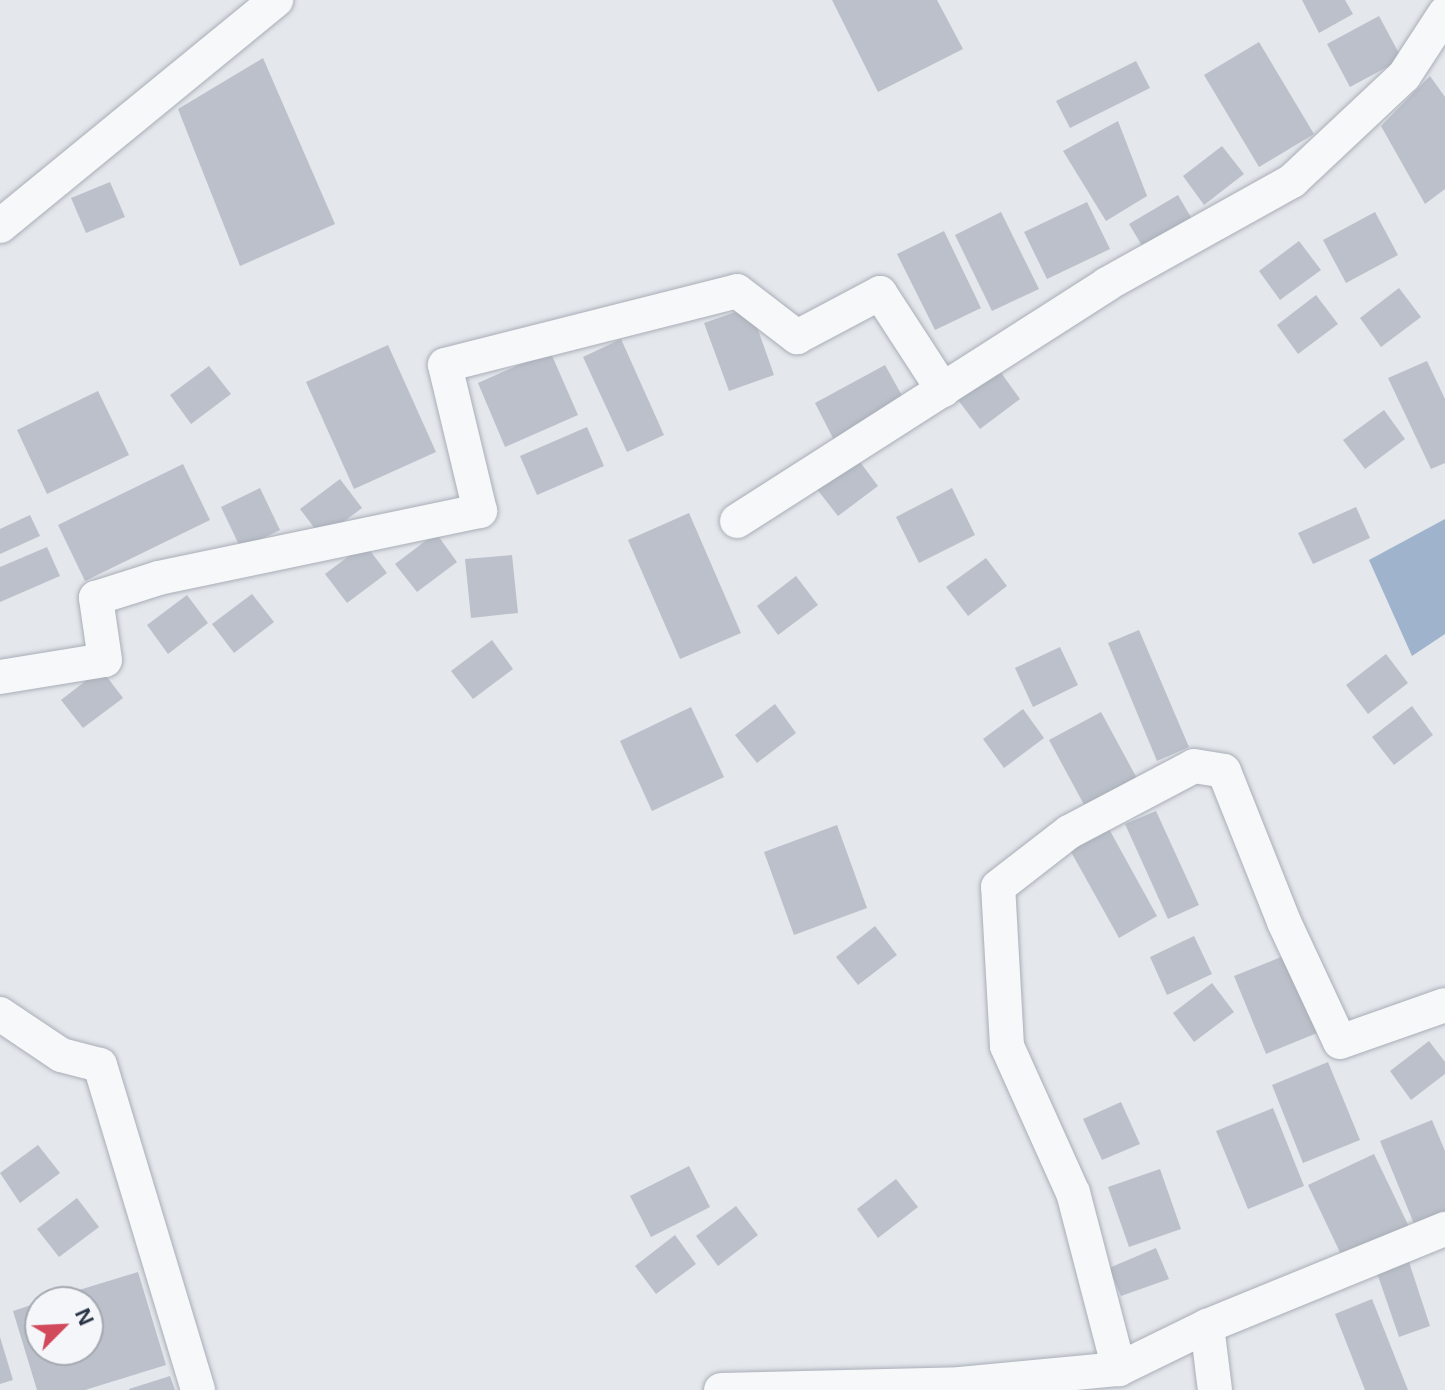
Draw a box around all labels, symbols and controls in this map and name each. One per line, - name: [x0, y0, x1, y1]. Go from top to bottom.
- north arrow: [24, 1286, 104, 1366]
- text: N: [70, 1304, 99, 1329]

